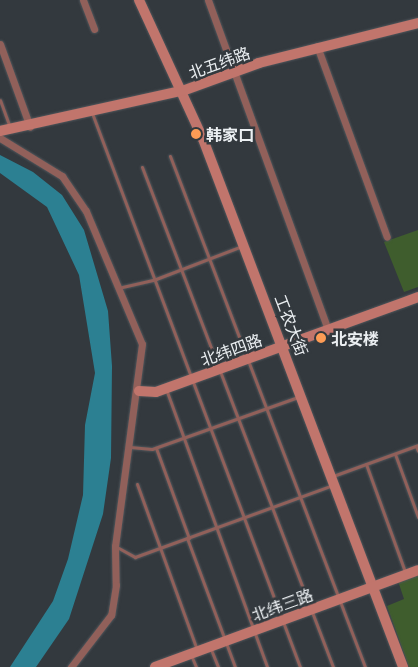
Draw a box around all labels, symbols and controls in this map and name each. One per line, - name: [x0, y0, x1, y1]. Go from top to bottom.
- street label: 北五纬路: [186, 42, 252, 82]
- place label: 韩家口: [206, 124, 254, 144]
- marker: 韩家口: [190, 128, 202, 140]
- street label: 工农大街: [272, 292, 312, 358]
- place label: 北安楼: [331, 328, 379, 348]
- street label: 北纬四路: [198, 329, 264, 369]
- marker: 北安楼: [315, 332, 327, 344]
- street label: 北纬三路: [249, 584, 315, 624]

